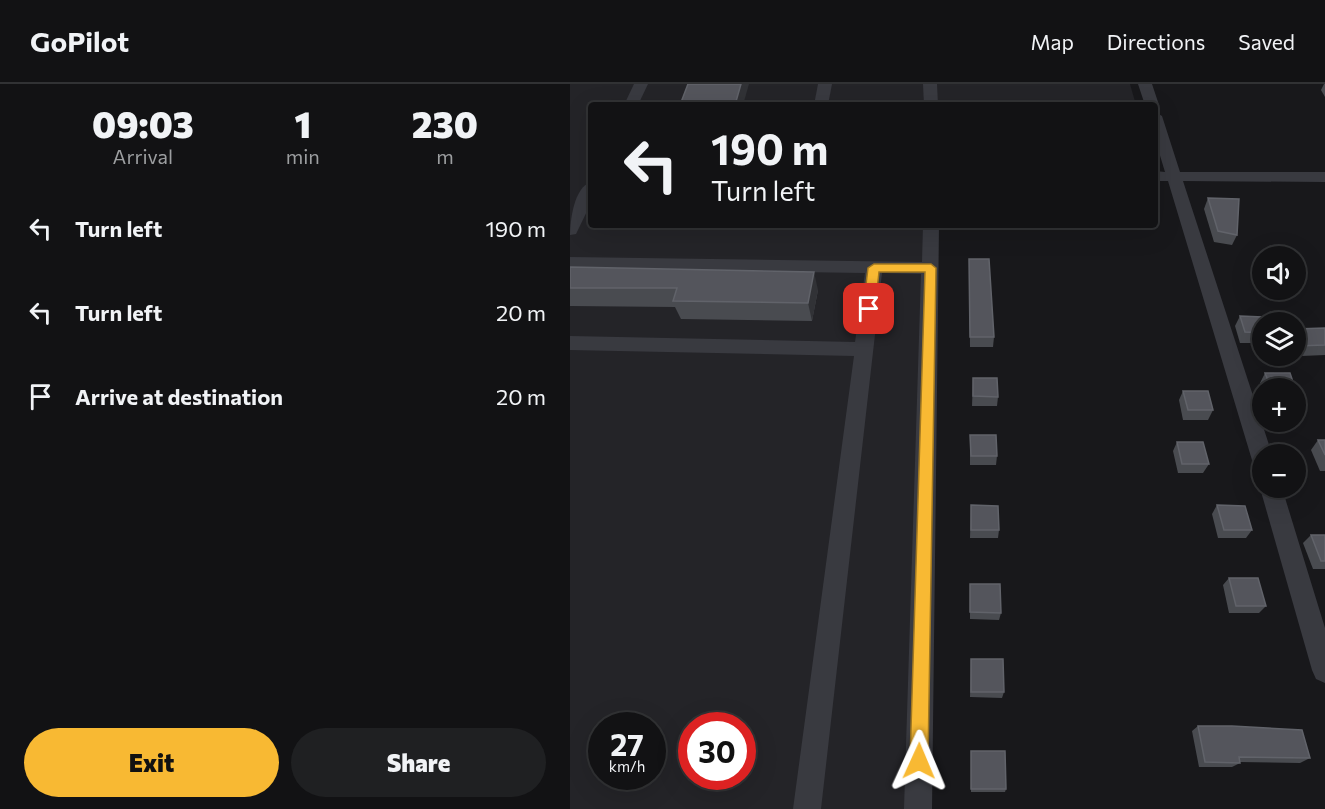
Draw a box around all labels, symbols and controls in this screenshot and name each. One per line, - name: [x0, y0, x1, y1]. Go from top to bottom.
- text: GoPilot: [30, 24, 129, 58]
- text: Map: [1031, 29, 1074, 54]
- text: Directions: [1107, 29, 1205, 54]
- text: Saved: [1238, 29, 1295, 54]
- text: 09:03: [92, 101, 194, 145]
- text: 1: [294, 101, 311, 145]
- text: 230: [412, 101, 478, 145]
- text: 190 m: [711, 122, 829, 174]
- icon: left: [612, 126, 690, 204]
- text: Arrival: [113, 144, 173, 168]
- text: min: [286, 144, 320, 168]
- text: m: [436, 144, 454, 168]
- text: Turn left: [711, 174, 815, 207]
- icon: left: [24, 212, 57, 245]
- text: Turn left: [75, 215, 162, 242]
- text: 190 m: [485, 215, 546, 242]
- map controls: [1252, 246, 1306, 498]
- button: sound: [1252, 246, 1306, 300]
- pin: [843, 283, 894, 334]
- icon: arrive: [852, 292, 885, 325]
- icon: left: [24, 296, 57, 329]
- text: Turn left: [75, 299, 162, 326]
- text: 20 m: [496, 299, 546, 326]
- button: layers: [1252, 312, 1306, 366]
- button: +: [1252, 378, 1306, 432]
- icon: arrive: [24, 380, 57, 413]
- text: Arrive at destination: [75, 383, 283, 410]
- text: 20 m: [496, 383, 546, 410]
- button: −: [1252, 444, 1306, 498]
- speed limit sign: 30: [678, 712, 756, 790]
- text: 27: [610, 725, 644, 762]
- button: Exit: [24, 728, 279, 797]
- button: Share: [291, 728, 546, 797]
- position arrow: [887, 729, 951, 793]
- text: km/h: [609, 757, 645, 775]

